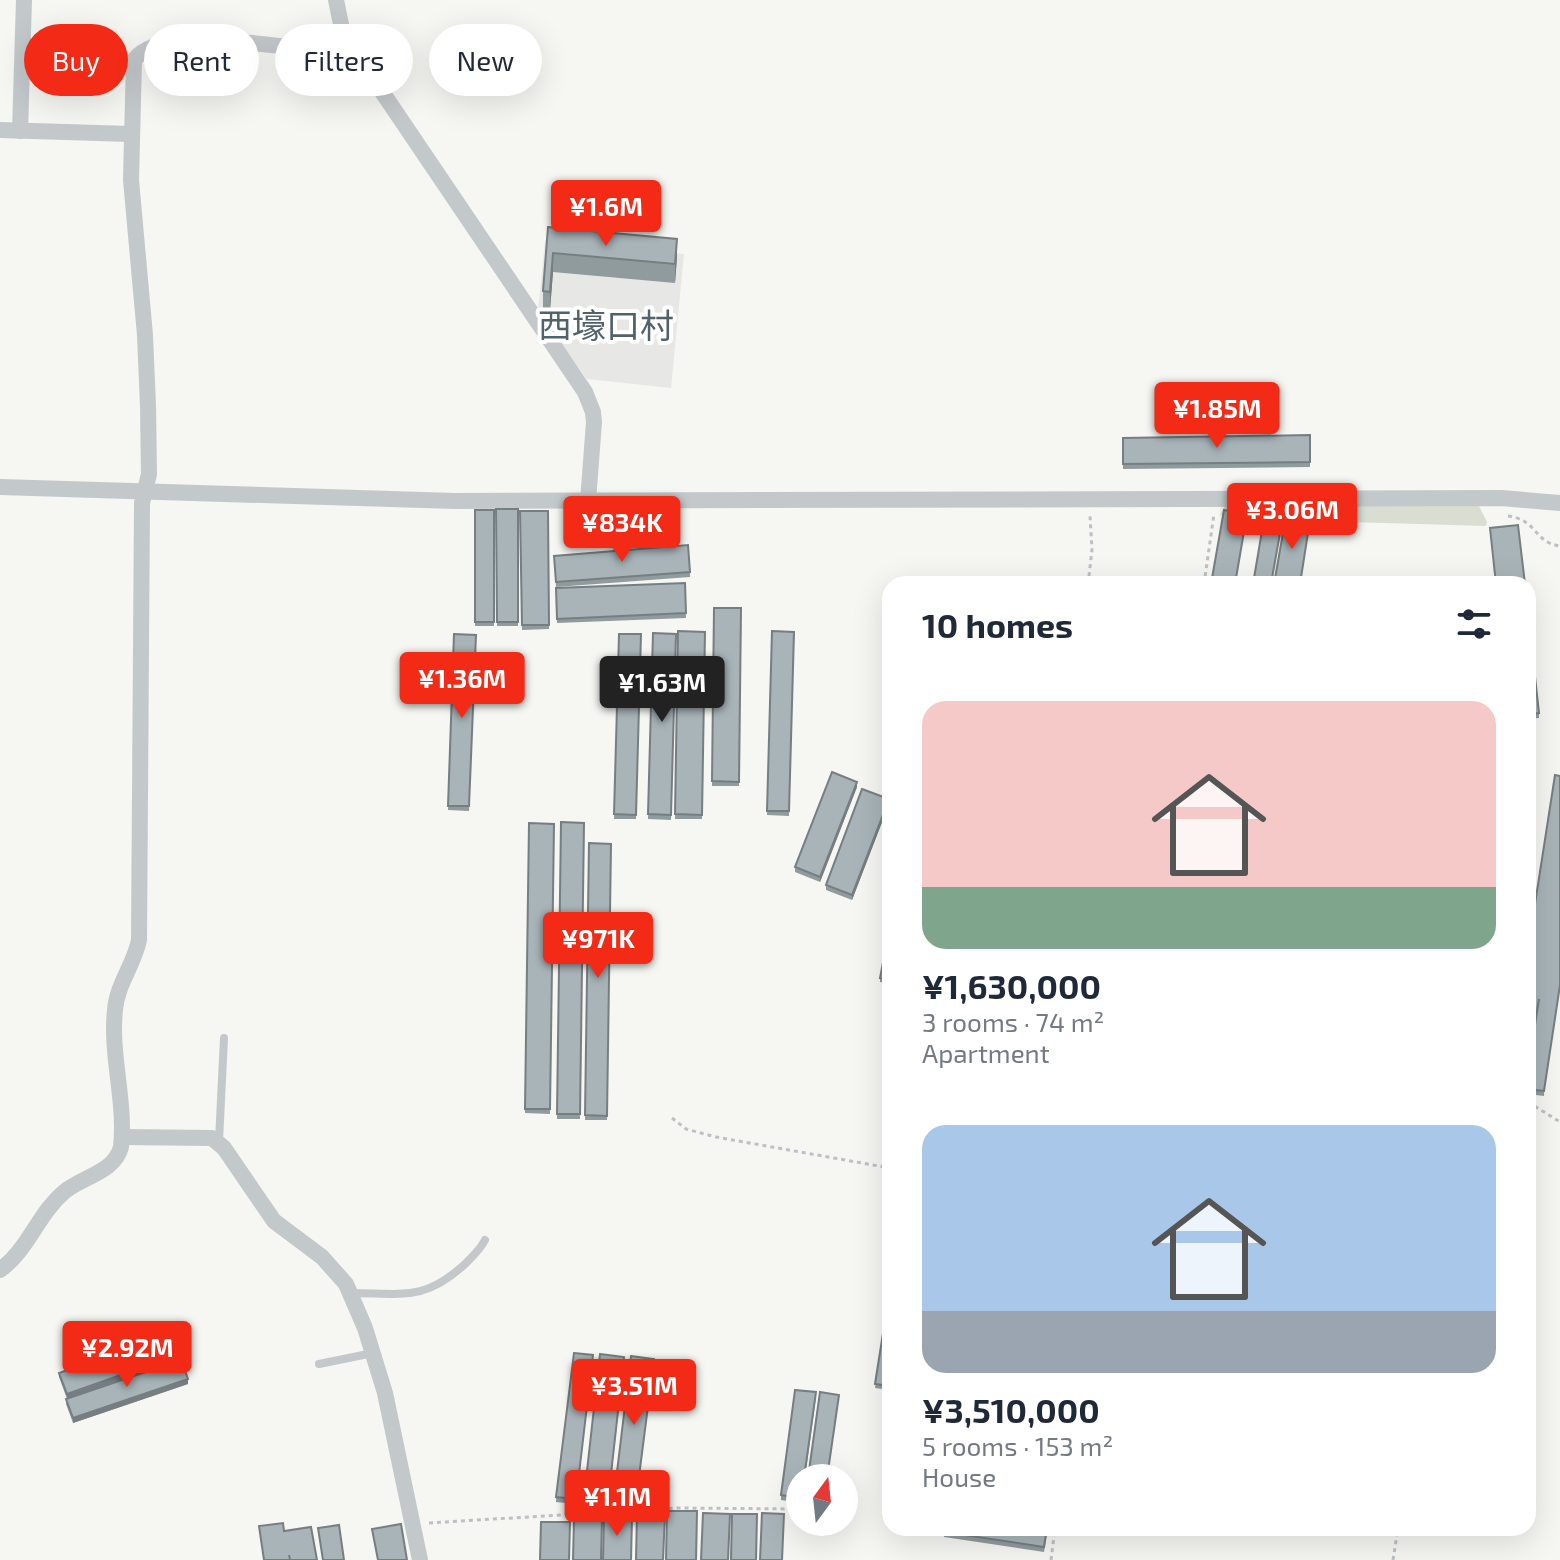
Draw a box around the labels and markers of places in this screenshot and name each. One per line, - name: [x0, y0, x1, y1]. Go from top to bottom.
- pin: ¥1.6M: [550, 180, 662, 248]
- pin: ¥1.85M: [1152, 382, 1282, 450]
- pin: ¥3.06M: [1227, 483, 1357, 551]
- pin: ¥834K: [566, 496, 678, 564]
- pin: ¥1.36M: [397, 652, 527, 720]
- pin: ¥1.63M: [597, 656, 727, 724]
- pin: ¥971K: [542, 912, 654, 980]
- pin: ¥2.92M: [62, 1321, 192, 1389]
- pin: ¥3.51M: [569, 1359, 699, 1427]
- pin: ¥1.1M: [561, 1470, 673, 1538]

